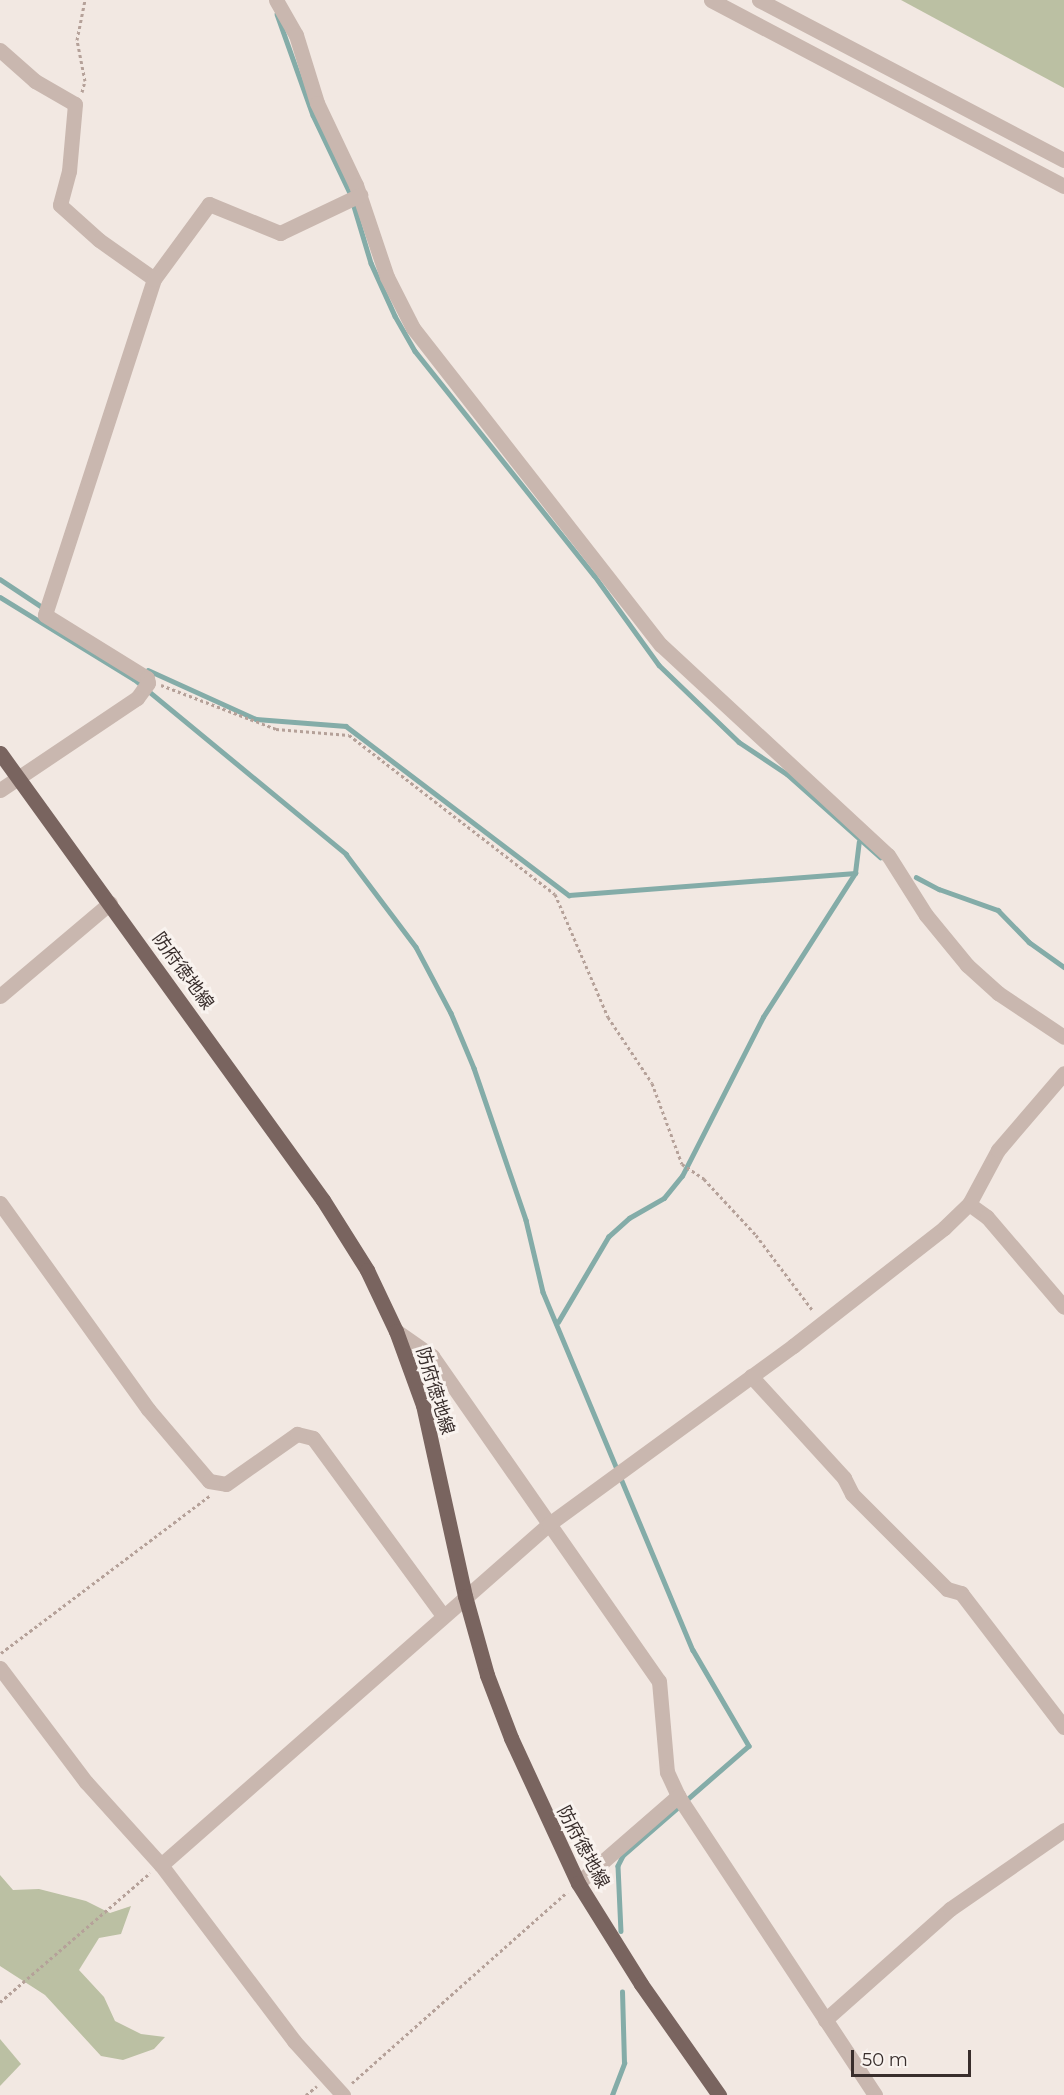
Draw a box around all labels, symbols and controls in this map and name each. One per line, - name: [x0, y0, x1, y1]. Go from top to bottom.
- street label: 防府徳地線: [148, 928, 218, 1014]
- street label: 防府徳地線: [412, 1345, 458, 1437]
- street label: 防府徳地線: [552, 1802, 614, 1892]
- scale bar: [854, 2038, 974, 2076]
- text: 50 m: [862, 2049, 908, 2071]

